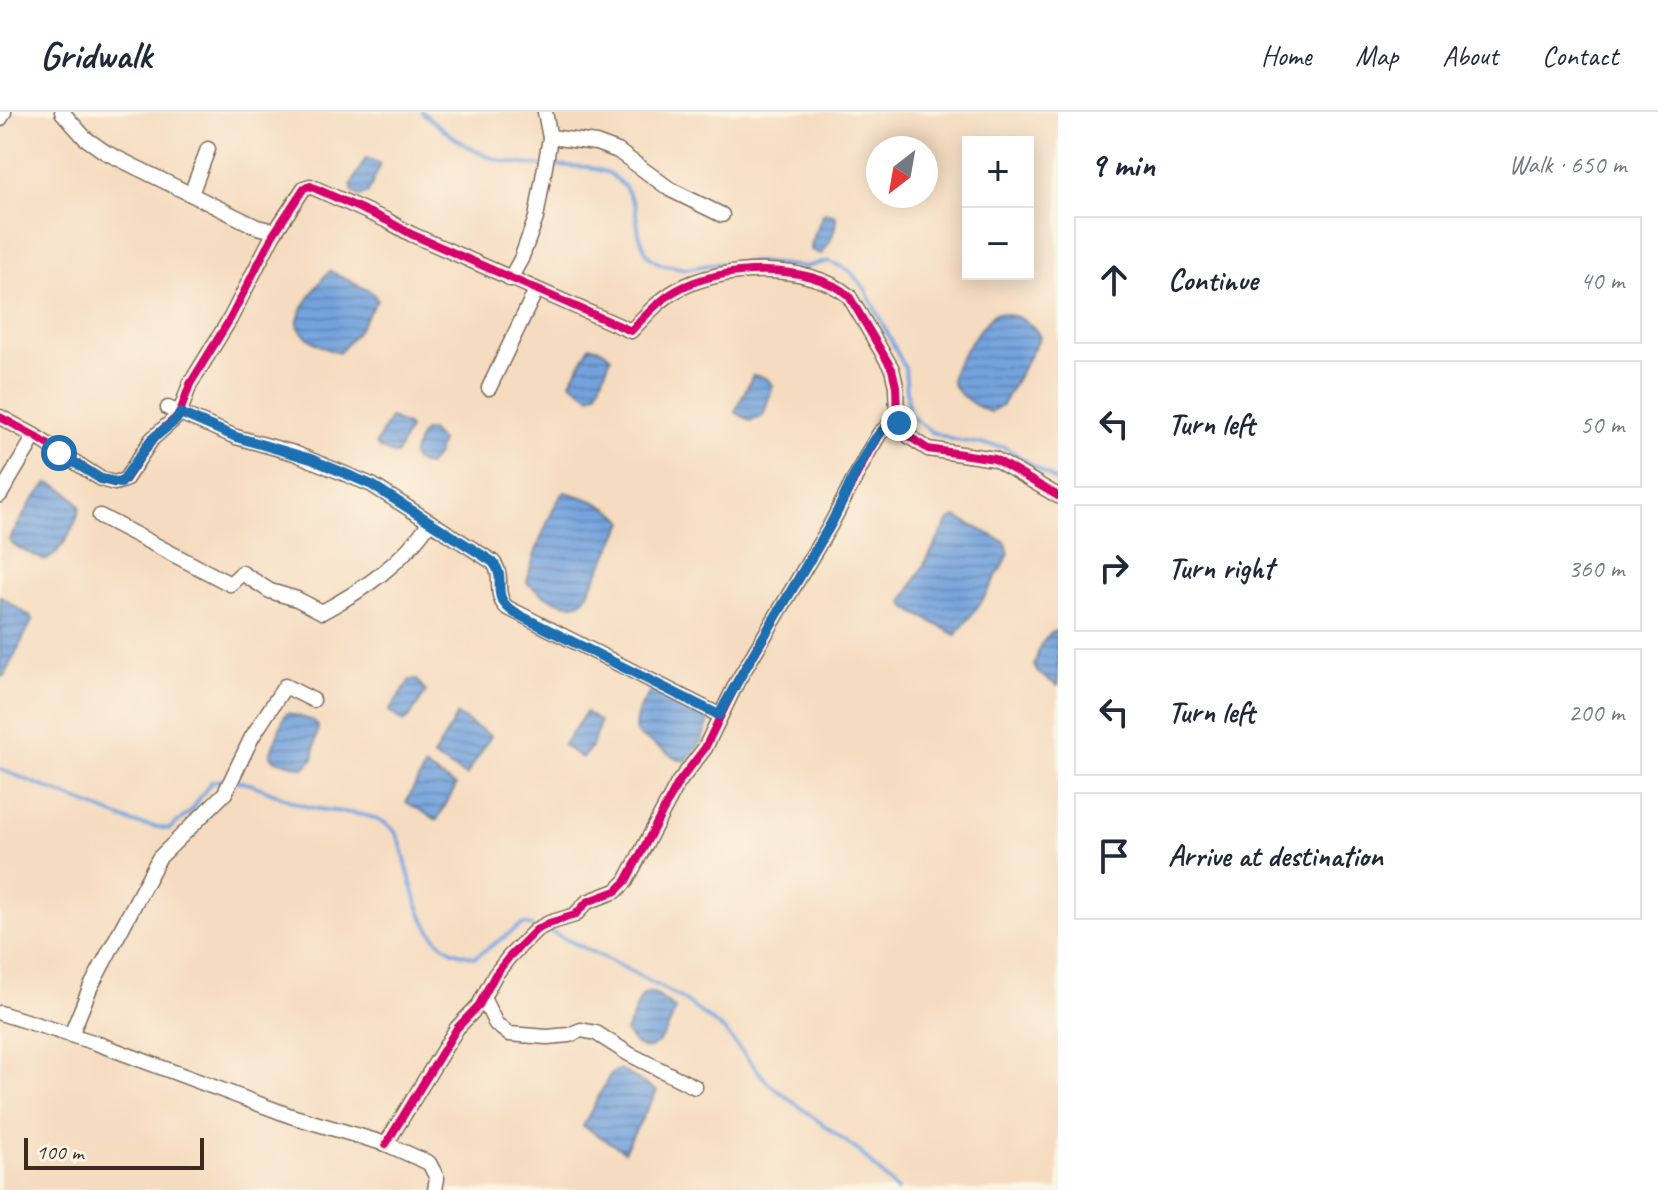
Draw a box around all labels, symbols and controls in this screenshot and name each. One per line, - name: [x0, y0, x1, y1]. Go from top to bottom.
- text: Gridwalk: [40, 32, 152, 79]
- text: Home: [1261, 38, 1311, 73]
- text: Map: [1355, 38, 1398, 73]
- text: About: [1442, 38, 1498, 73]
- text: Contact: [1542, 38, 1618, 73]
- north arrow: [866, 136, 938, 208]
- map controls: [962, 136, 1034, 280]
- button: +: [962, 136, 1034, 208]
- text: 9 min: [1090, 143, 1155, 186]
- text: Walk · 650 m: [1509, 148, 1626, 181]
- button: −: [962, 208, 1034, 280]
- icon: ahead: [1092, 258, 1136, 302]
- text: Continue: [1168, 261, 1258, 299]
- text: 40 m: [1580, 264, 1624, 297]
- icon: left: [1092, 402, 1136, 446]
- route end: [881, 405, 917, 441]
- text: Turn left: [1168, 405, 1255, 443]
- text: 50 m: [1580, 408, 1624, 441]
- route start: [41, 435, 77, 471]
- icon: right: [1092, 546, 1136, 590]
- text: Turn right: [1168, 549, 1273, 587]
- text: 360 m: [1568, 552, 1624, 585]
- icon: left: [1092, 690, 1136, 734]
- text: Turn left: [1168, 693, 1255, 731]
- text: 200 m: [1568, 696, 1624, 729]
- icon: arrive: [1092, 834, 1136, 878]
- text: Arrive at destination: [1168, 837, 1383, 875]
- scale bar: [24, 1134, 204, 1170]
- text: 100 m: [36, 1138, 83, 1166]

